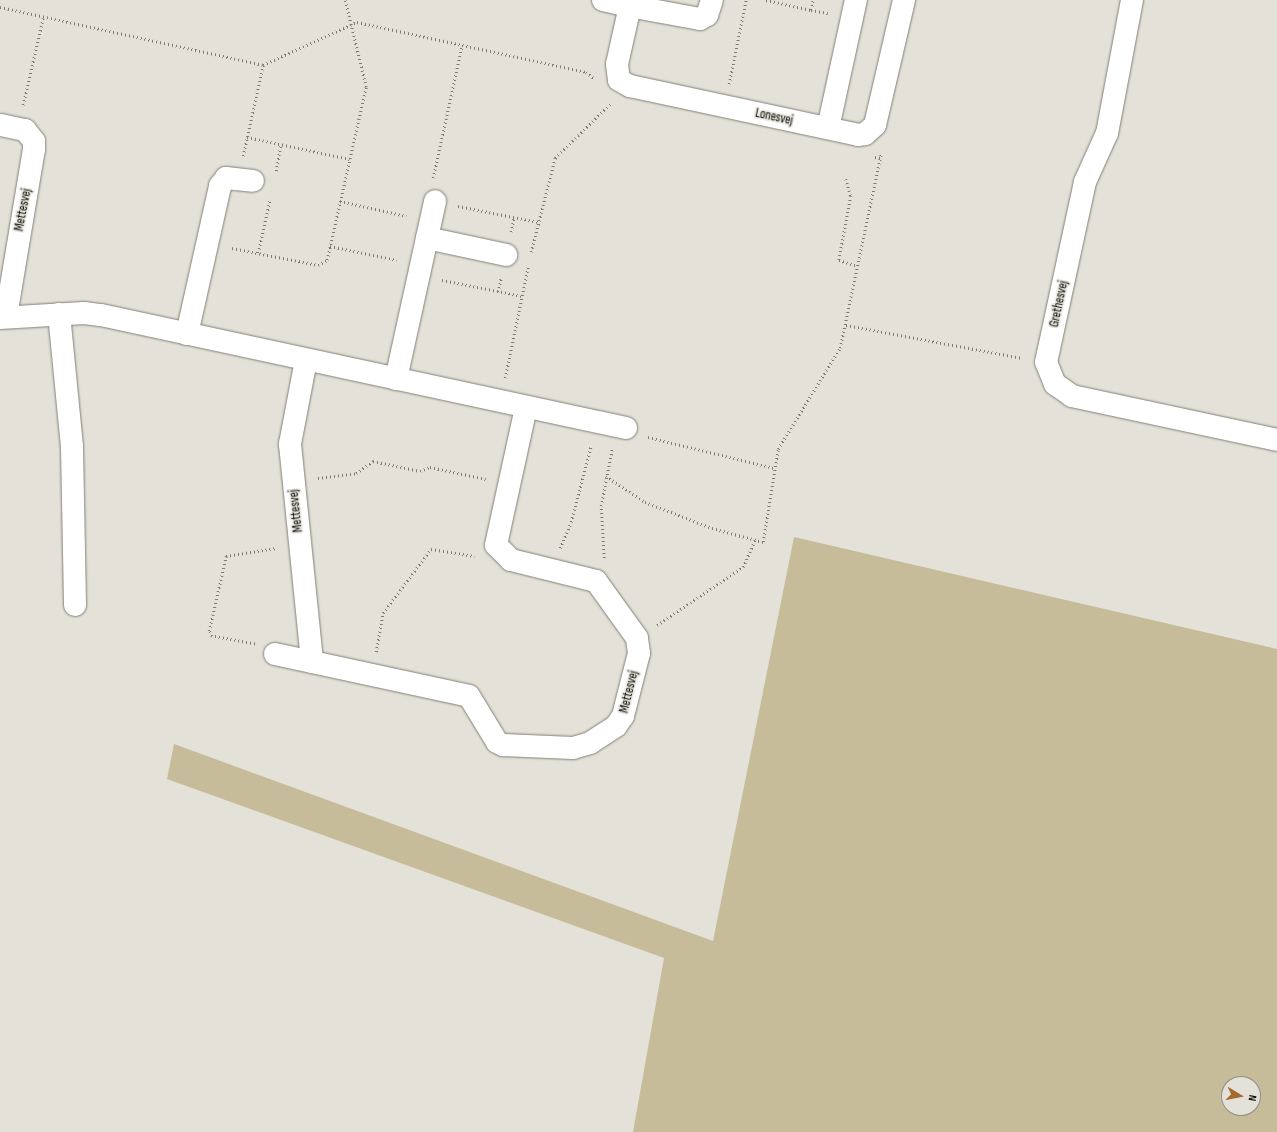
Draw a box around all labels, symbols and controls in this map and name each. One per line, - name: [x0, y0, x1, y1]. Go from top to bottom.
- street label: Lonesvej: [754, 105, 794, 129]
- street label: Mettesvej: [11, 187, 35, 233]
- street label: Grethesvej: [1046, 279, 1072, 329]
- street label: Mettesvej: [286, 489, 306, 533]
- street label: Mettesvej: [616, 669, 642, 715]
- north arrow: [1221, 1076, 1261, 1116]
- text: N: [1245, 1094, 1259, 1102]

